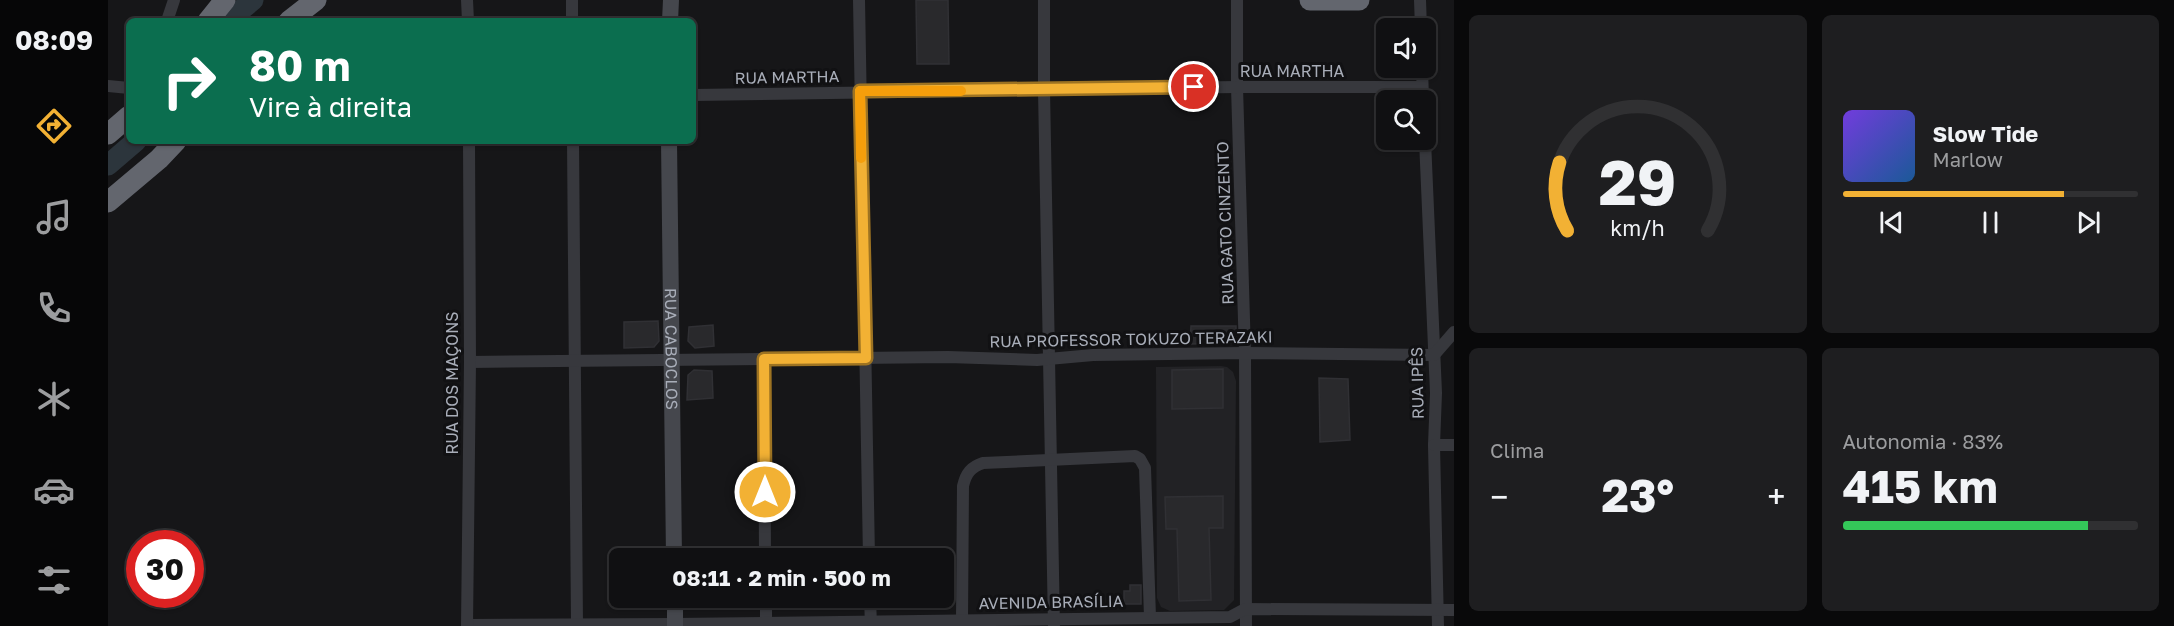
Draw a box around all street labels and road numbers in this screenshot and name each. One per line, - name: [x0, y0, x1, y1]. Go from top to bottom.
- street label: RUA MARTHA: [1240, 61, 1345, 81]
- street label: RUA MARTHA: [735, 66, 840, 88]
- street label: RUA GATO CINZENTO: [1212, 141, 1238, 305]
- street label: RUA CABOCLOS: [661, 288, 682, 410]
- street label: RUA DOS MAÇONS: [442, 311, 462, 455]
- street label: RUA PROFESSOR TOKUZO TERAZAKI: [989, 327, 1273, 351]
- street label: RUA IPÊS: [1406, 347, 1428, 419]
- street label: AVENIDA BRASÍLIA: [978, 591, 1124, 613]

